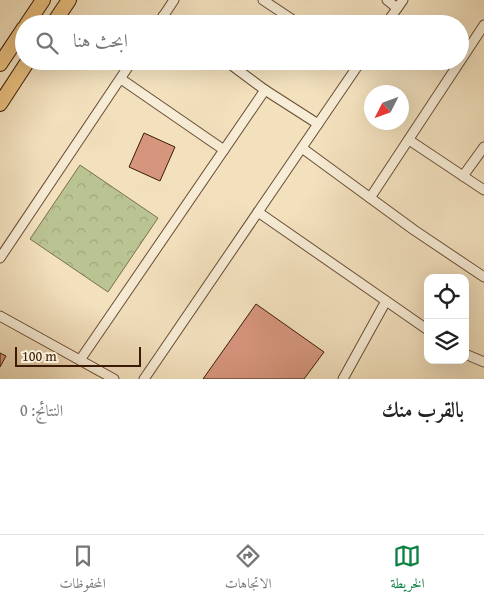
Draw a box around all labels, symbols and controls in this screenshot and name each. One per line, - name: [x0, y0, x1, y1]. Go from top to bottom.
- search box: [15, 15, 469, 70]
- text: ابحث هنا: [73, 26, 128, 54]
- icon: search: [33, 29, 61, 57]
- north arrow: [364, 85, 409, 130]
- map controls: [424, 274, 469, 364]
- button: locate: [424, 274, 469, 319]
- button: layers: [424, 319, 469, 364]
- scale bar: [15, 344, 141, 367]
- text: 100 m: [22, 346, 57, 366]
- text: بالقرب منك: [382, 394, 464, 425]
- text: النتائج: 0: [20, 398, 63, 422]
- tab: المحفوظات: [60, 542, 106, 597]
- tab: الاتجاهات: [225, 542, 271, 597]
- tab: الخريطة: [390, 542, 425, 597]

